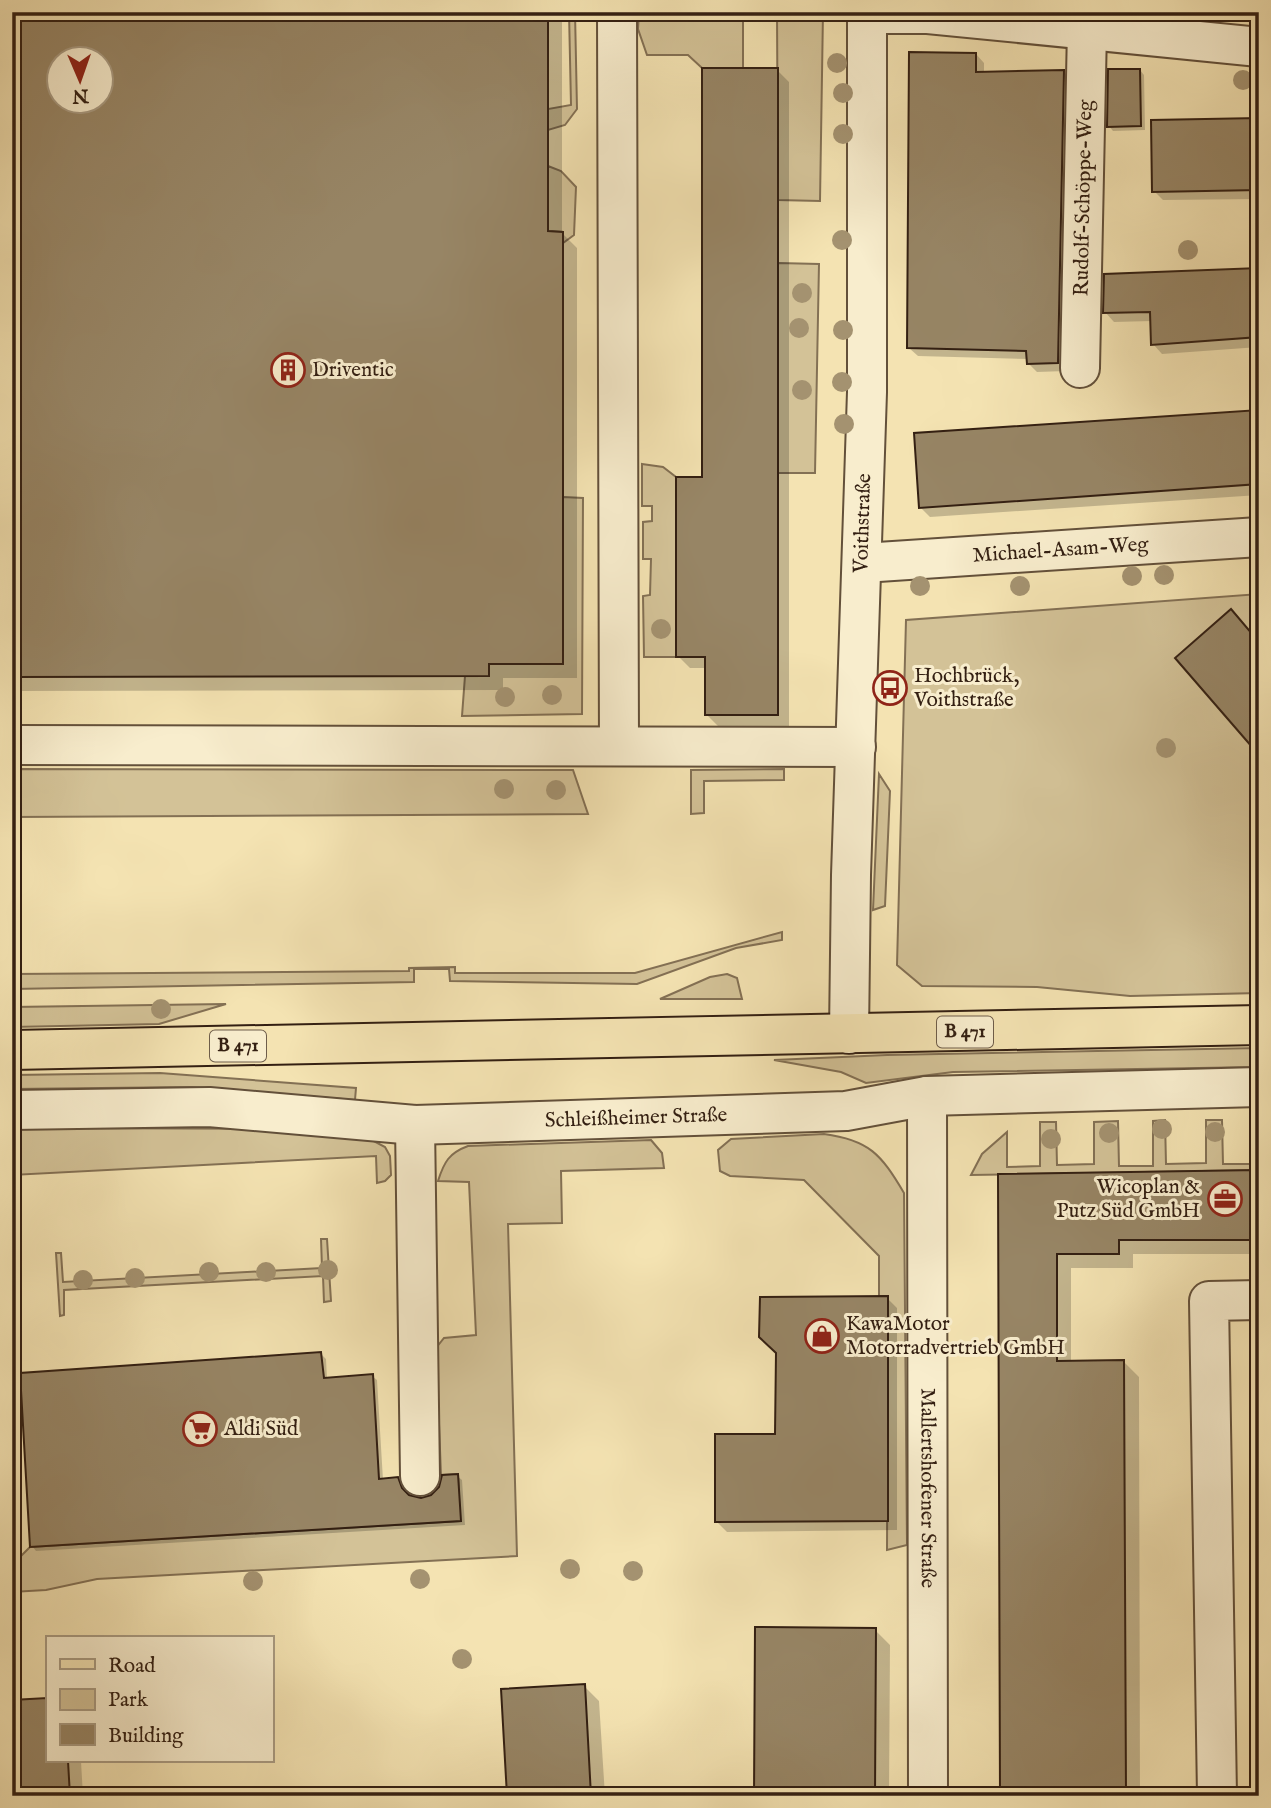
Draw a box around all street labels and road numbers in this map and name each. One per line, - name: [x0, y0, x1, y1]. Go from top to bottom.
- street label: Rudolf-Schöppe-Weg: [1068, 99, 1099, 297]
- street label: Voithstraße: [847, 473, 878, 574]
- street label: Michael-Asam-Weg: [972, 531, 1150, 569]
- road number: B 471: [937, 1016, 993, 1048]
- road number: B 471: [210, 1030, 266, 1062]
- street label: Schleißheimer Straße: [544, 1101, 728, 1134]
- street label: Mallertshofener Straße: [914, 1388, 941, 1588]

